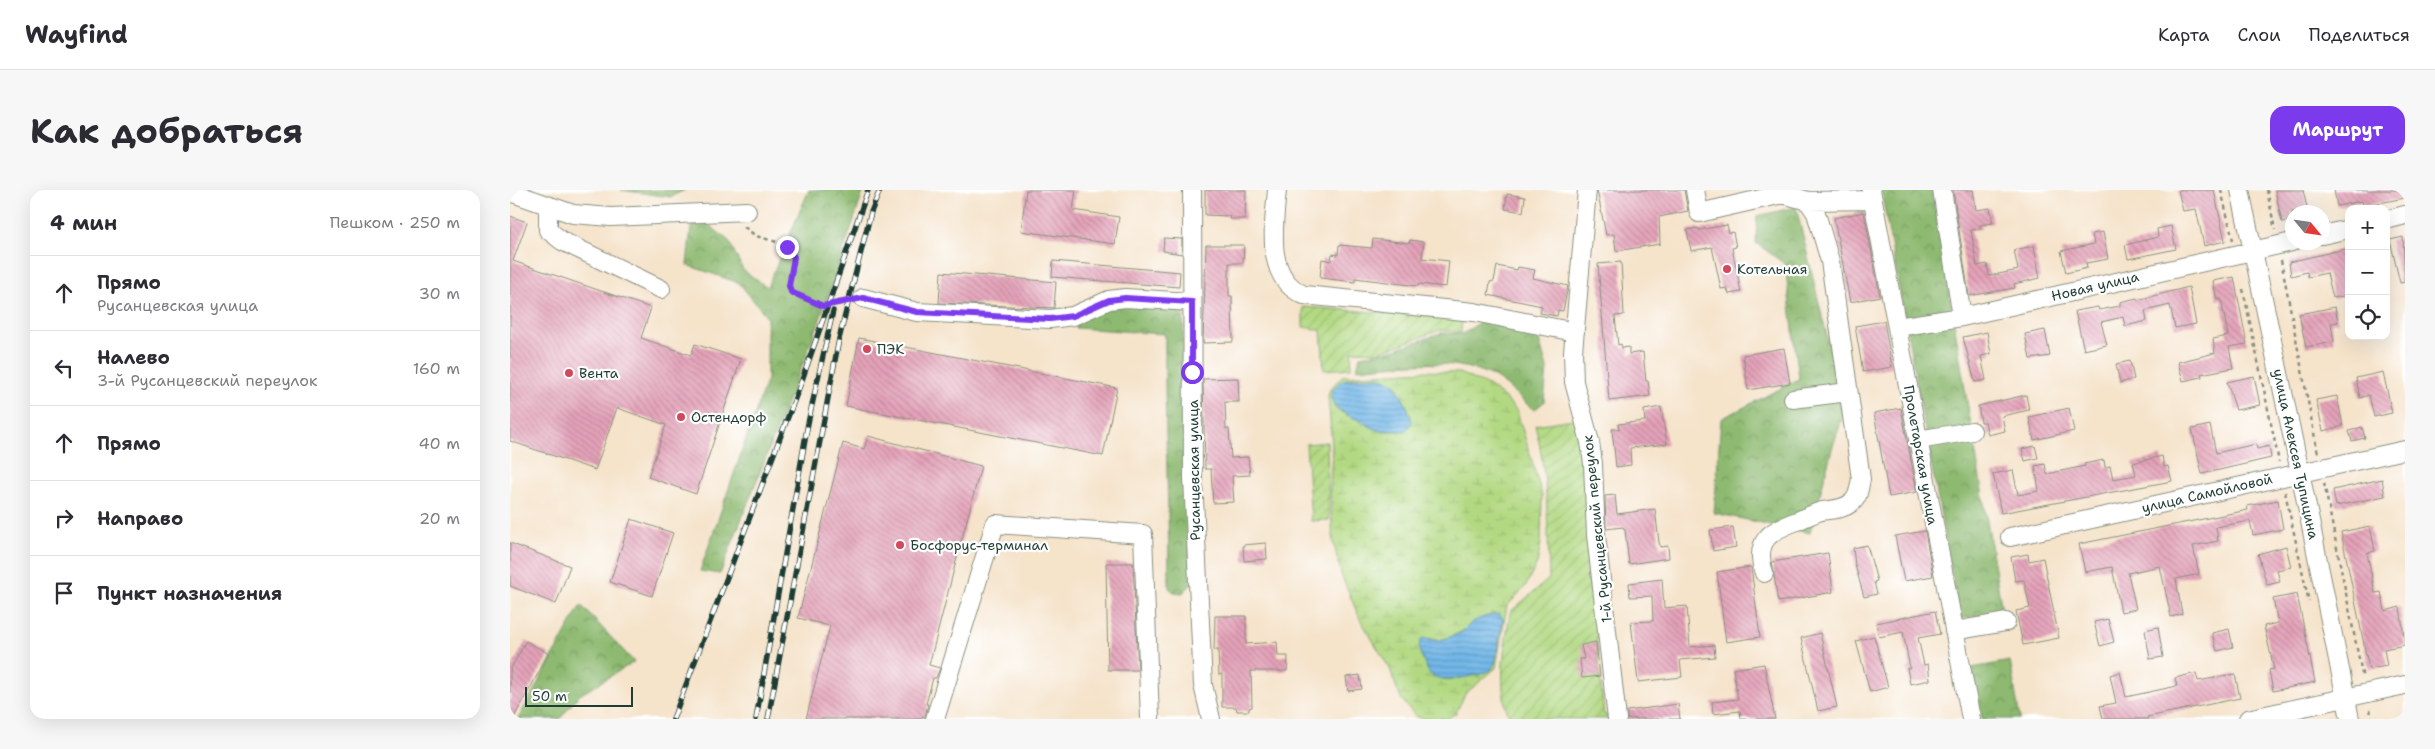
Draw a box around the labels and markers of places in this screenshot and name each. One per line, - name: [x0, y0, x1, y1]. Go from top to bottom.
- place label: Котельная: [1737, 260, 1807, 278]
- marker: Котельная: [1721, 263, 1733, 275]
- place label: ПЭК: [877, 340, 904, 358]
- marker: ПЭК: [861, 343, 873, 355]
- place label: Вента: [579, 364, 619, 382]
- marker: Вента: [563, 367, 575, 379]
- place label: Остендорф: [691, 408, 767, 426]
- marker: Остендорф: [675, 411, 687, 423]
- place label: Босфорус-терминал: [910, 536, 1048, 554]
- marker: Босфорус-терминал: [894, 539, 906, 551]

